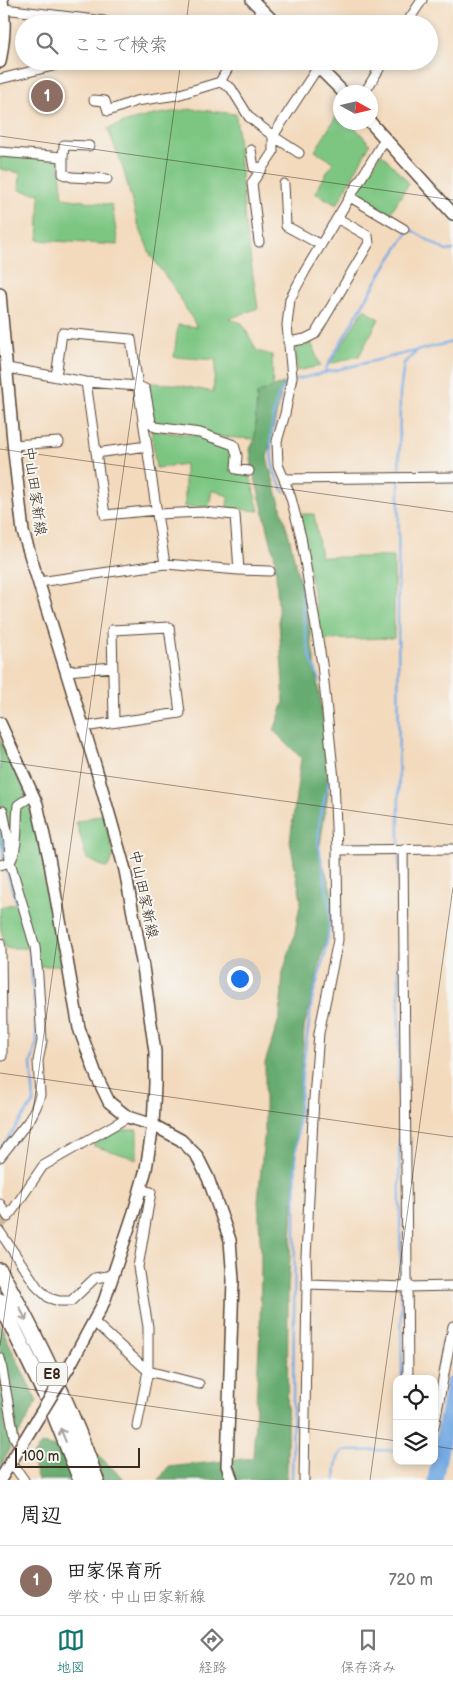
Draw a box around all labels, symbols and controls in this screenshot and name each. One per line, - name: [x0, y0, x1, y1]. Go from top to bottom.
- search box: [15, 15, 438, 70]
- icon: search: [33, 29, 61, 57]
- text: ここで検索: [73, 34, 168, 57]
- pin: 1: [31, 77, 63, 115]
- north arrow: [333, 85, 378, 130]
- street label: 中山田家新線: [19, 445, 50, 537]
- street label: 中山田家新線: [125, 848, 162, 940]
- your location: [227, 966, 253, 992]
- one-way arrow: [18, 1307, 28, 1322]
- road number: E8: [37, 1362, 67, 1386]
- map controls: [393, 1375, 438, 1465]
- button: locate: [393, 1375, 438, 1420]
- button: layers: [393, 1420, 438, 1465]
- one-way arrow: [58, 1428, 67, 1443]
- scale bar: [15, 1445, 140, 1468]
- text: 100 m: [22, 1448, 59, 1465]
- text: 周辺: [20, 1503, 62, 1528]
- text: 田家保育所: [67, 1560, 162, 1583]
- text: 1: [33, 1571, 39, 1590]
- text: 720 m: [389, 1571, 433, 1590]
- text: 学校 · 中山田家新線: [67, 1588, 205, 1607]
- tab: 地図: [57, 1626, 85, 1676]
- tab: 経路: [198, 1626, 226, 1676]
- tab: 保存済み: [340, 1626, 396, 1676]

